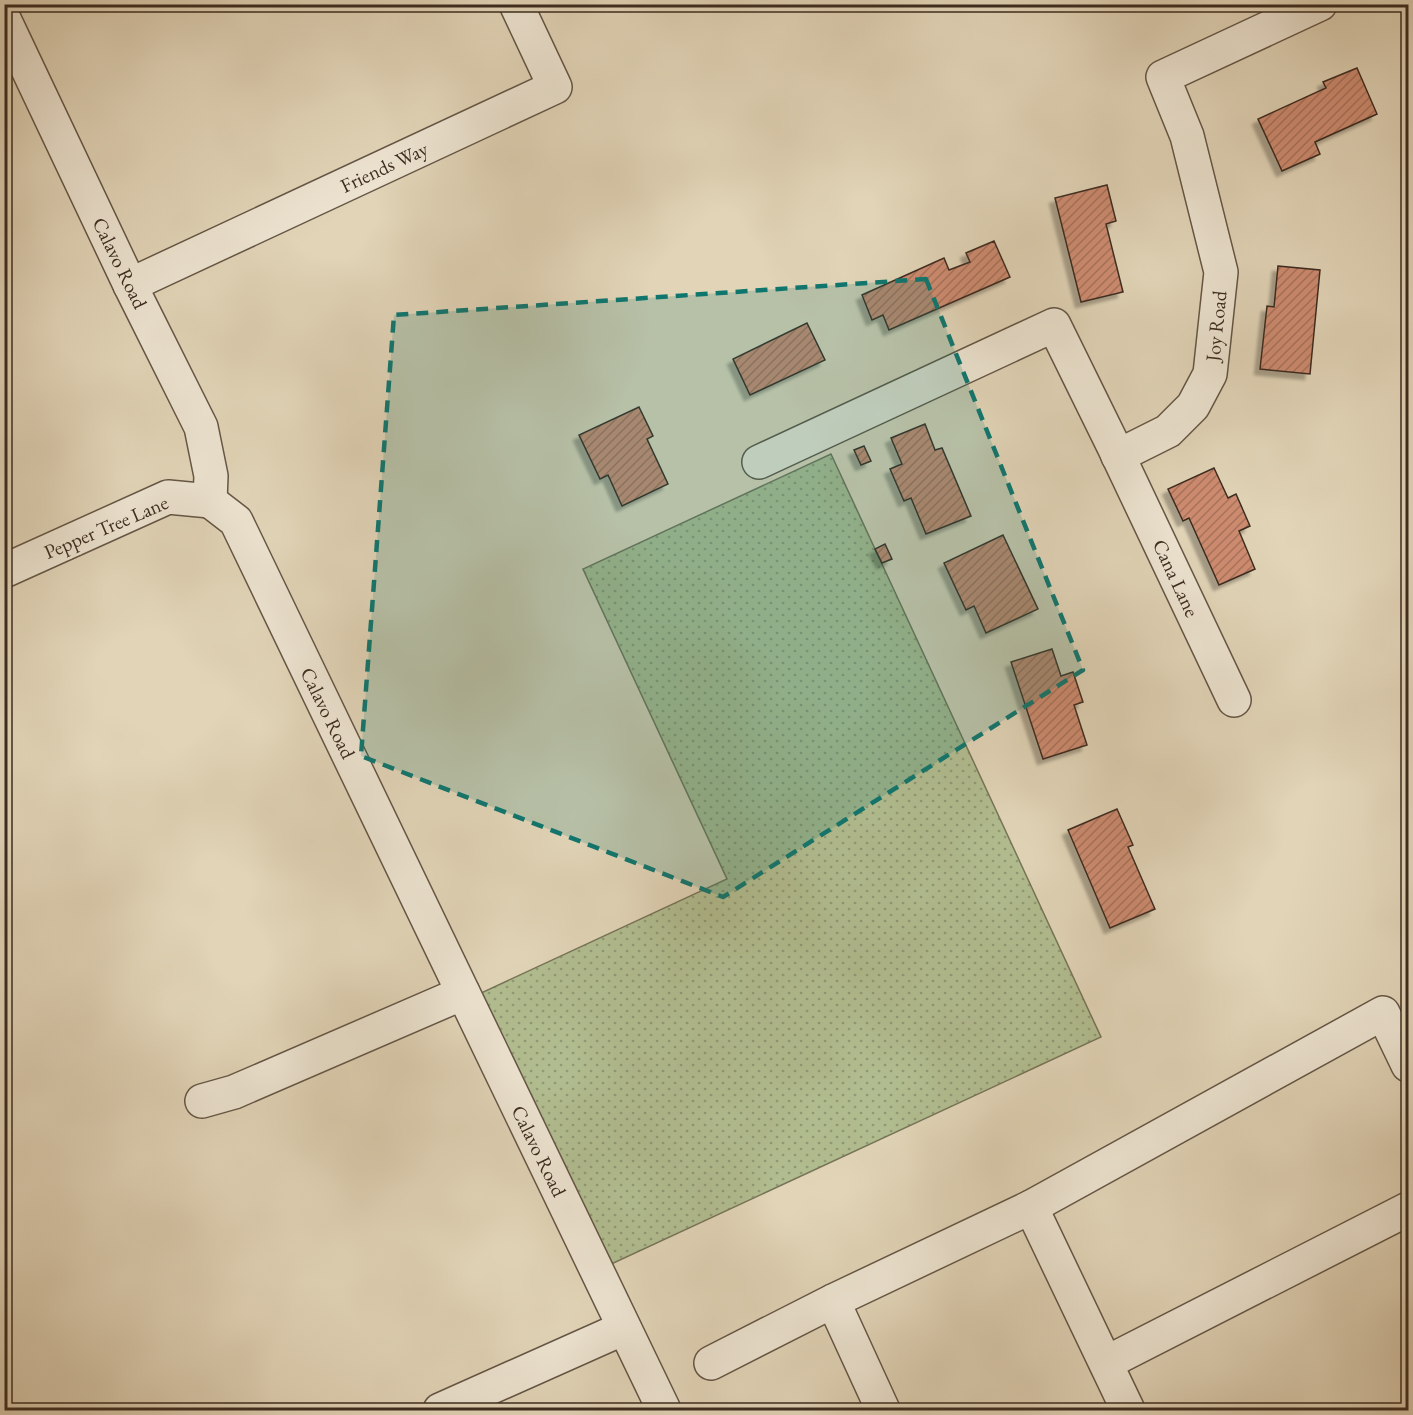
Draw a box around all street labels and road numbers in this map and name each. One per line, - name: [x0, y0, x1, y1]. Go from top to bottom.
- street label: Friends Way: [336, 135, 432, 199]
- street label: Calavo Road: [87, 213, 154, 314]
- street label: Joy Road: [1199, 289, 1233, 365]
- street label: Pepper Tree Lane: [40, 489, 172, 565]
- street label: Cana Lane: [1147, 535, 1205, 621]
- street label: Calavo Road: [295, 663, 362, 764]
- street label: Calavo Road: [506, 1101, 573, 1202]

